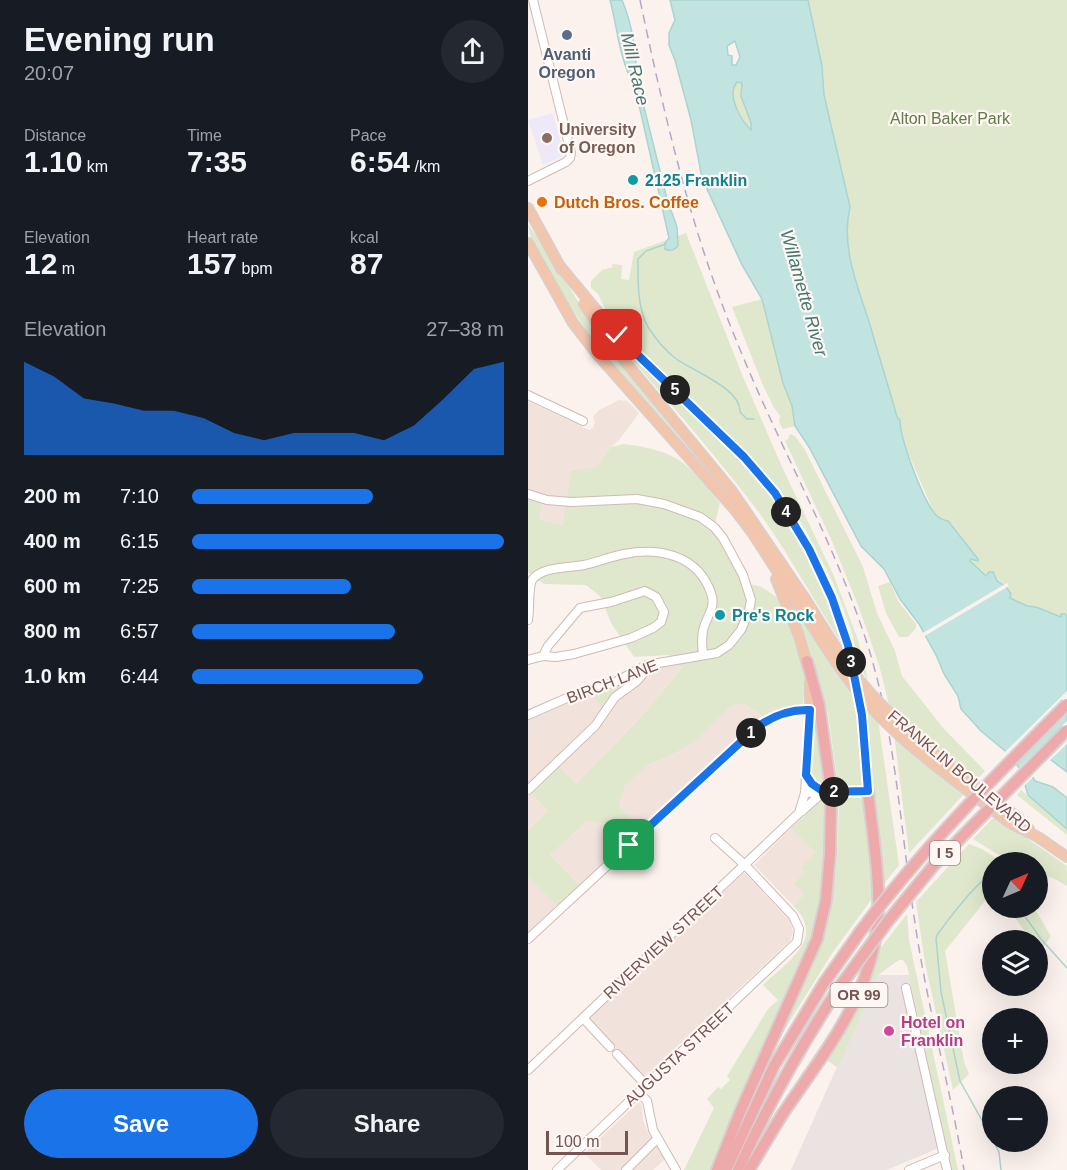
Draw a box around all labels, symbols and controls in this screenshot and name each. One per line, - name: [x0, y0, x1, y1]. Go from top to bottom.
- button: share: [441, 20, 504, 83]
- text: Evening run: [24, 21, 215, 58]
- marker: Avanti Oregon: [560, 28, 574, 42]
- water label: Mill Race: [617, 31, 653, 107]
- place label: Avanti Oregon: [539, 46, 595, 81]
- text: 20:07: [24, 62, 74, 84]
- park label: Alton Baker Park: [890, 110, 1011, 127]
- place label: University of Oregon: [559, 121, 636, 156]
- text: Distance: [24, 127, 86, 144]
- text: Time: [187, 127, 222, 144]
- text: Pace: [350, 127, 386, 144]
- marker: University of Oregon: [540, 131, 554, 145]
- text: 1.10: [24, 145, 82, 178]
- text: 7:35: [187, 145, 247, 178]
- text: 6:54: [350, 145, 410, 178]
- text: km: [82, 158, 108, 175]
- text: /km: [410, 158, 440, 175]
- place label: 2125 Franklin: [645, 172, 747, 189]
- marker: 2125 Franklin: [626, 173, 640, 187]
- place label: Dutch Bros. Coffee: [554, 194, 699, 211]
- marker: Dutch Bros. Coffee: [535, 195, 549, 209]
- water label: Willamette River: [776, 227, 832, 360]
- text: Elevation: [24, 229, 90, 246]
- text: Heart rate: [187, 229, 258, 246]
- text: kcal: [350, 229, 378, 246]
- text: 12: [24, 247, 57, 280]
- text: 157: [187, 247, 237, 280]
- text: 87: [350, 247, 383, 280]
- text: m: [57, 260, 75, 277]
- text: bpm: [237, 260, 273, 277]
- pin: [591, 309, 642, 360]
- text: Elevation: [24, 318, 106, 340]
- text: 27–38 m: [426, 318, 504, 340]
- icon: check: [600, 318, 633, 351]
- pin: 5: [660, 375, 690, 405]
- text: 5: [671, 381, 679, 398]
- text: 200 m: [24, 485, 81, 507]
- text: 7:10: [120, 485, 159, 507]
- pin: 4: [771, 497, 801, 527]
- text: 4: [782, 503, 790, 520]
- text: 400 m: [24, 530, 81, 552]
- text: 6:15: [120, 530, 159, 552]
- text: 600 m: [24, 575, 81, 597]
- text: 7:25: [120, 575, 159, 597]
- place label: Pre's Rock: [732, 607, 814, 624]
- marker: Pre's Rock: [713, 608, 727, 622]
- text: 800 m: [24, 620, 81, 642]
- text: 6:57: [120, 620, 159, 642]
- pin: 3: [836, 647, 866, 677]
- text: 3: [847, 653, 855, 670]
- street label: BIRCH LANE: [564, 656, 660, 707]
- text: 1.0 km: [24, 665, 86, 687]
- text: 6:44: [120, 665, 159, 687]
- street label: FRANKLIN BOULEVARD: [885, 707, 1034, 836]
- pin: 1: [736, 718, 766, 748]
- text: 1: [747, 724, 755, 741]
- pin: 2: [819, 777, 849, 807]
- text: 2: [830, 783, 838, 800]
- pin: [603, 819, 654, 870]
- icon: arrive: [612, 828, 645, 861]
- road number: I 5: [930, 841, 960, 865]
- north arrow: [982, 852, 1048, 918]
- map controls: [982, 852, 1048, 1152]
- street label: RIVERVIEW STREET: [600, 882, 727, 1002]
- button: layers: [982, 930, 1048, 996]
- road number: OR 99: [830, 983, 888, 1007]
- street label: AUGUSTA STREET: [621, 999, 738, 1109]
- button: +: [982, 1008, 1048, 1074]
- place label: Hotel on Franklin: [901, 1014, 965, 1049]
- marker: Hotel on Franklin: [882, 1024, 896, 1038]
- button: −: [982, 1086, 1048, 1152]
- button: Save: [24, 1089, 258, 1158]
- button: Share: [270, 1089, 504, 1158]
- scale bar: [546, 1128, 628, 1156]
- text: 100 m: [555, 1133, 599, 1150]

